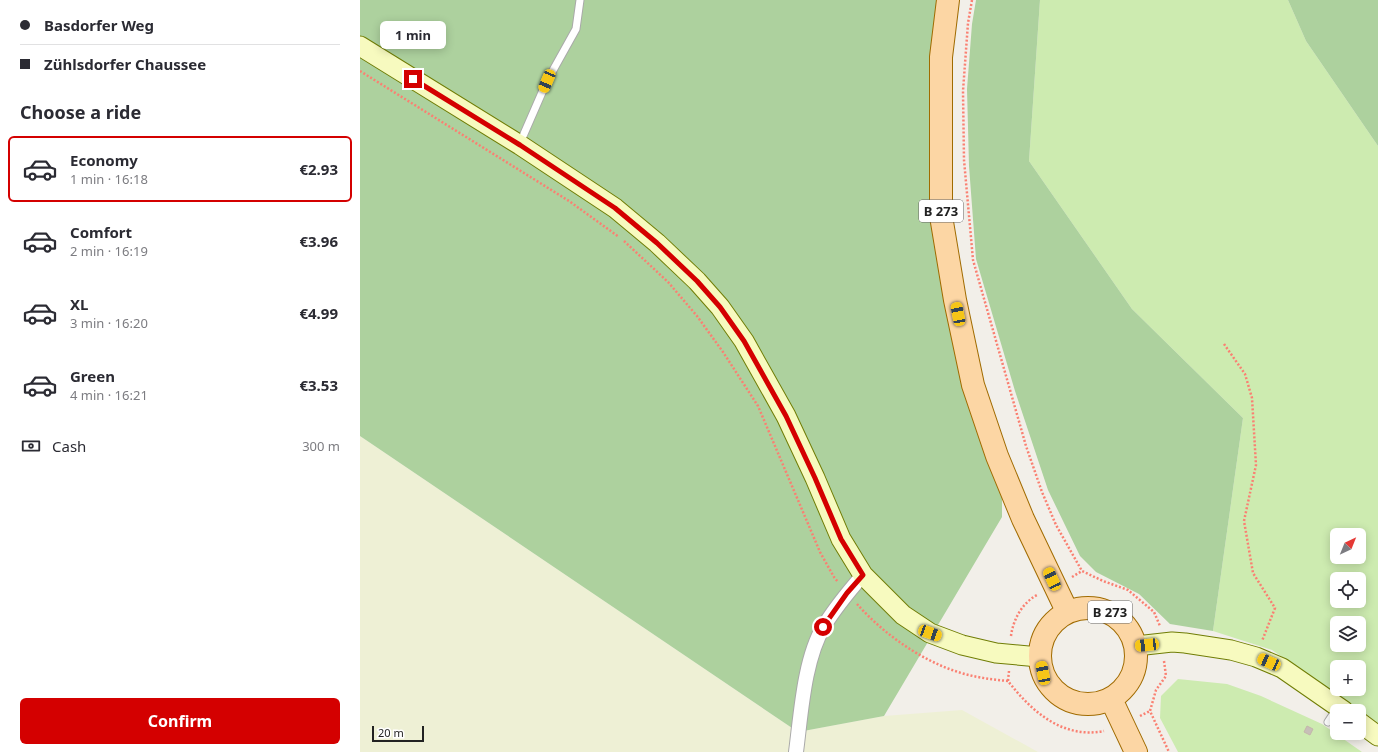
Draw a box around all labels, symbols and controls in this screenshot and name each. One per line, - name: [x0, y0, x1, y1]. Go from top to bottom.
- text: Basdorfer Weg: [44, 15, 154, 35]
- callout: 1 min: [380, 21, 446, 49]
- text: 1 min: [395, 26, 431, 44]
- text: Zühlsdorfer Chaussee: [44, 54, 206, 74]
- car: [537, 68, 557, 94]
- route end: [404, 70, 422, 88]
- text: Choose a ride: [20, 100, 141, 124]
- text: Economy: [70, 150, 138, 170]
- icon: car: [22, 151, 58, 187]
- text: €2.93: [299, 159, 338, 179]
- text: 1 min · 16:18: [70, 170, 148, 188]
- road number: B 273: [919, 200, 963, 222]
- text: Comfort: [70, 222, 132, 242]
- icon: car: [22, 223, 58, 259]
- text: €3.96: [299, 231, 338, 251]
- text: 2 min · 16:19: [70, 242, 148, 260]
- text: XL: [70, 294, 88, 314]
- icon: car: [22, 295, 58, 331]
- car: [950, 301, 966, 327]
- text: €4.99: [299, 303, 338, 323]
- text: 3 min · 16:20: [70, 314, 148, 332]
- text: Green: [70, 366, 115, 386]
- icon: car: [22, 367, 58, 403]
- text: €3.53: [299, 375, 338, 395]
- text: 4 min · 16:21: [70, 386, 148, 404]
- icon: cash: [20, 435, 42, 457]
- text: Cash: [52, 436, 86, 456]
- text: 300 m: [302, 437, 340, 455]
- north arrow: [1330, 528, 1366, 564]
- map controls: [1330, 528, 1366, 740]
- car: [1041, 566, 1063, 592]
- button: locate: [1330, 572, 1366, 608]
- road number: B 273: [1088, 601, 1132, 623]
- button: layers: [1330, 616, 1366, 652]
- route start: [814, 618, 832, 636]
- car: [917, 623, 943, 643]
- car: [1134, 638, 1160, 652]
- car: [1256, 652, 1282, 672]
- car: [1035, 660, 1051, 686]
- button: +: [1330, 660, 1366, 696]
- button: Confirm: [20, 698, 340, 744]
- button: −: [1330, 704, 1366, 740]
- scale bar: [372, 724, 424, 743]
- text: 20 m: [378, 725, 404, 740]

